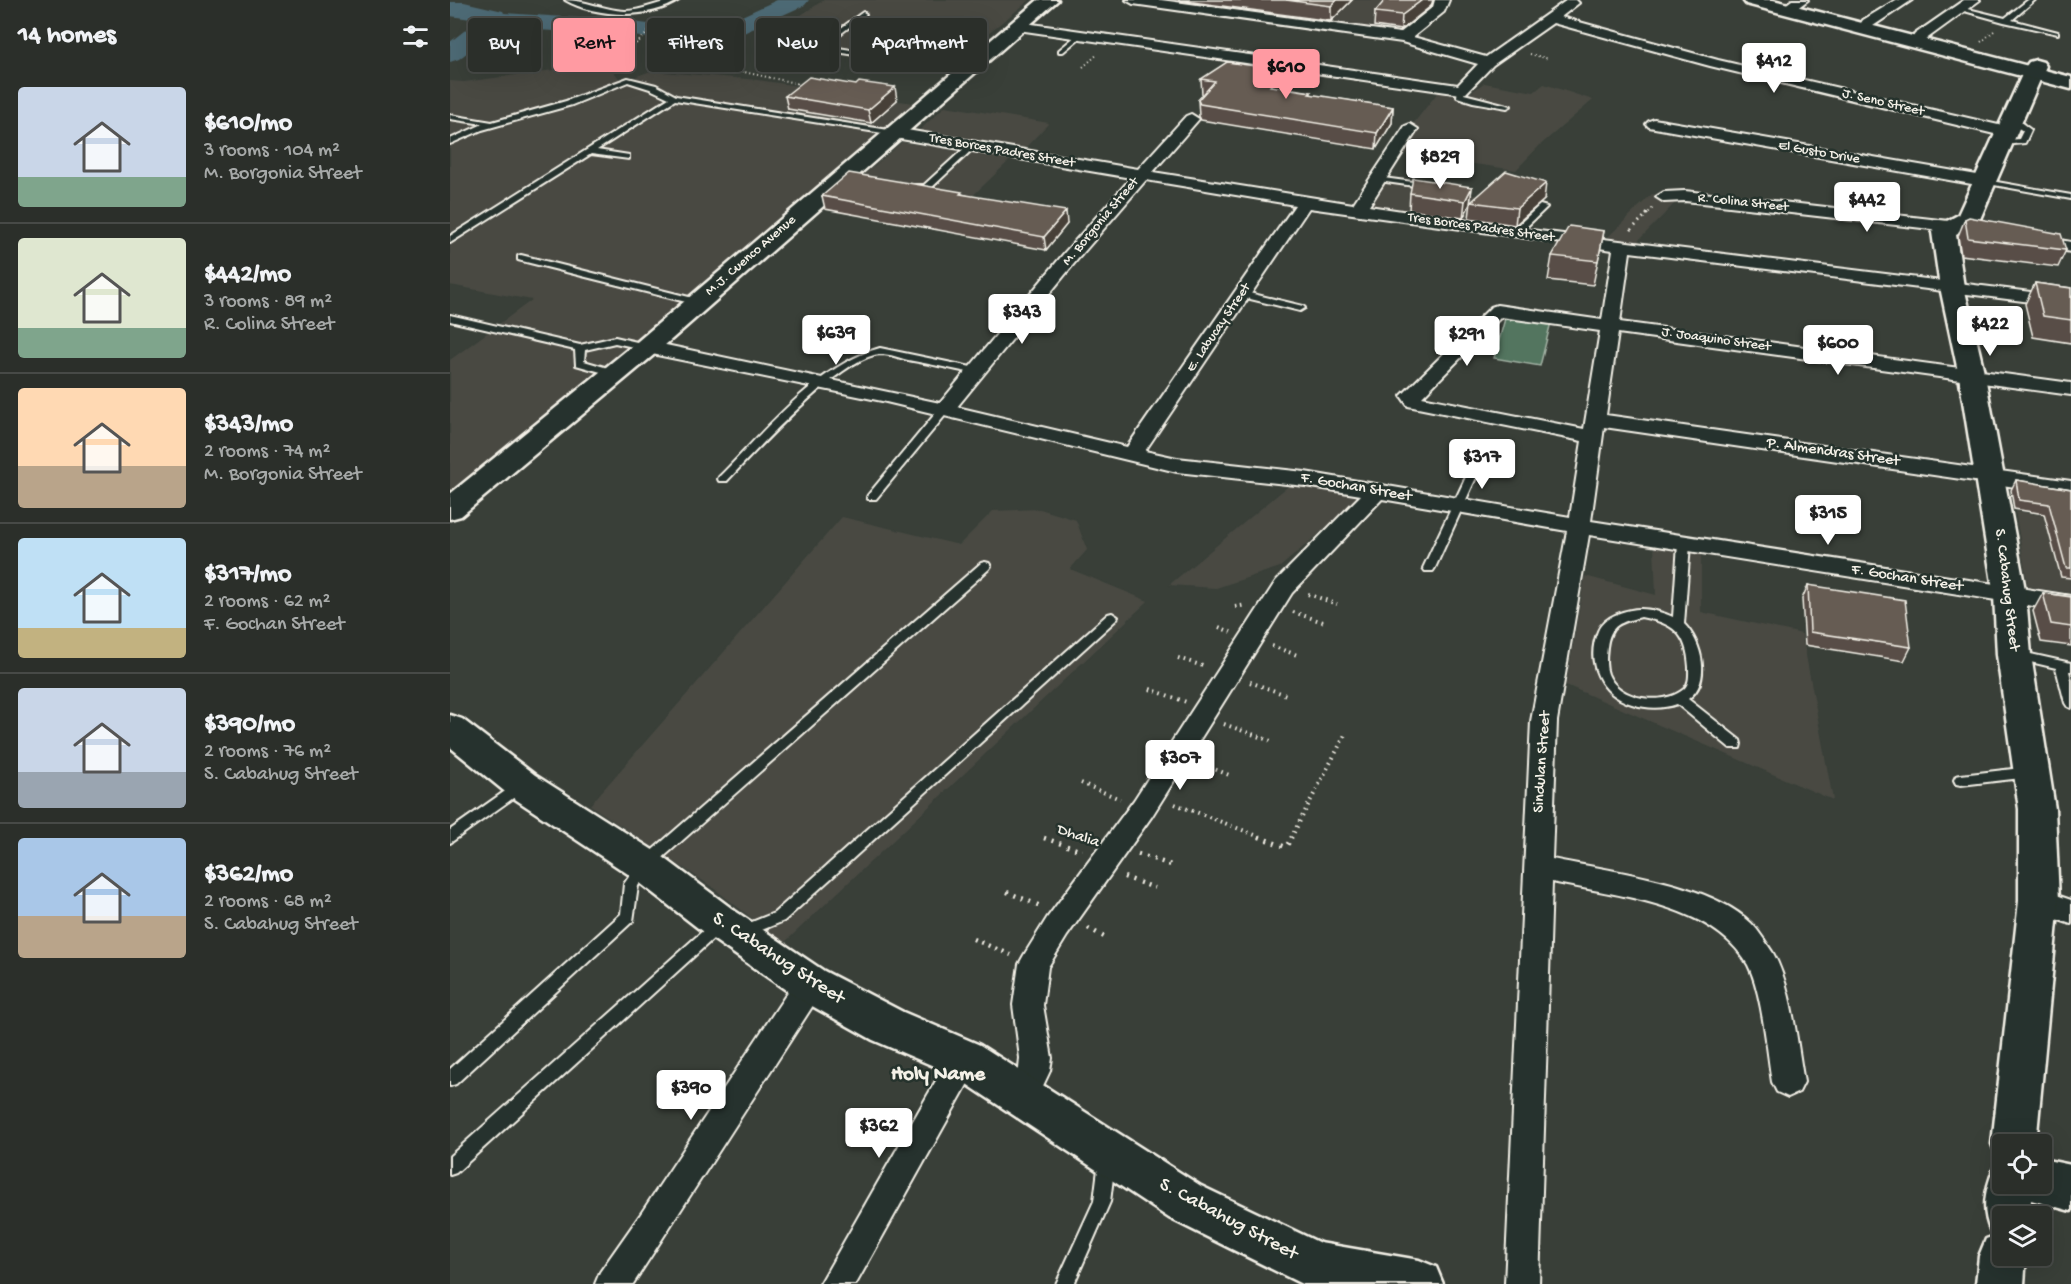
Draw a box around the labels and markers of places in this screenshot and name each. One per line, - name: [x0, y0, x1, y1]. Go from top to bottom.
- pin: $412: [1738, 43, 1810, 94]
- pin: $610: [1250, 49, 1322, 100]
- pin: $829: [1404, 139, 1476, 190]
- pin: $442: [1831, 182, 1903, 233]
- pin: $343: [986, 294, 1058, 345]
- pin: $422: [1954, 306, 2026, 357]
- pin: $639: [800, 315, 872, 366]
- pin: $291: [1431, 316, 1503, 367]
- pin: $600: [1802, 325, 1874, 376]
- pin: $317: [1446, 439, 1518, 490]
- pin: $315: [1792, 495, 1864, 546]
- pin: $307: [1144, 740, 1216, 791]
- pin: $390: [655, 1070, 727, 1121]
- pin: $362: [843, 1108, 915, 1159]

